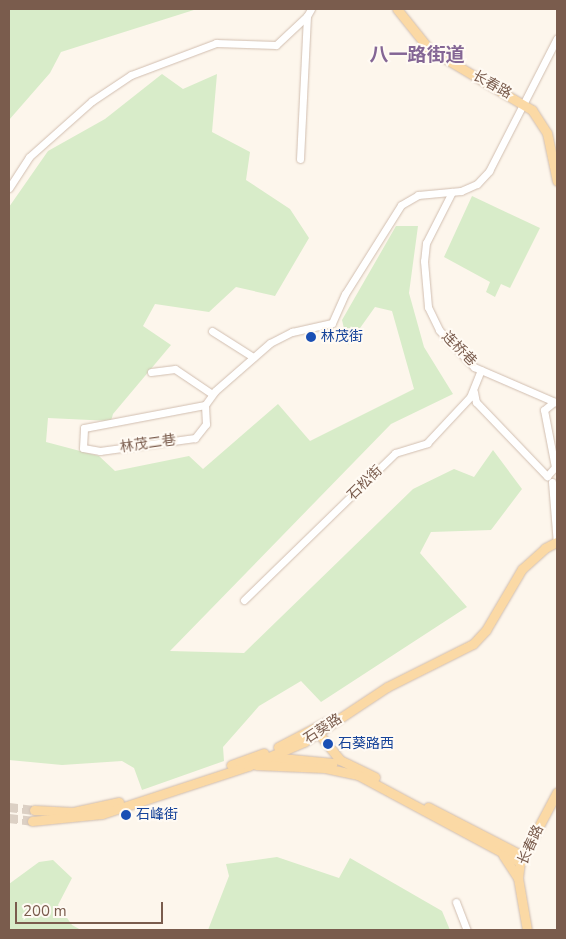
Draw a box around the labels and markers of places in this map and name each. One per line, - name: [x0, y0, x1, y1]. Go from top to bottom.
- place label: 林茂街: [321, 329, 363, 345]
- marker: 林茂街: [305, 331, 317, 343]
- place label: 石葵路西: [338, 736, 394, 752]
- marker: 石葵路西: [322, 738, 334, 750]
- place label: 石峰街: [136, 807, 178, 823]
- marker: 石峰街: [120, 809, 132, 821]

